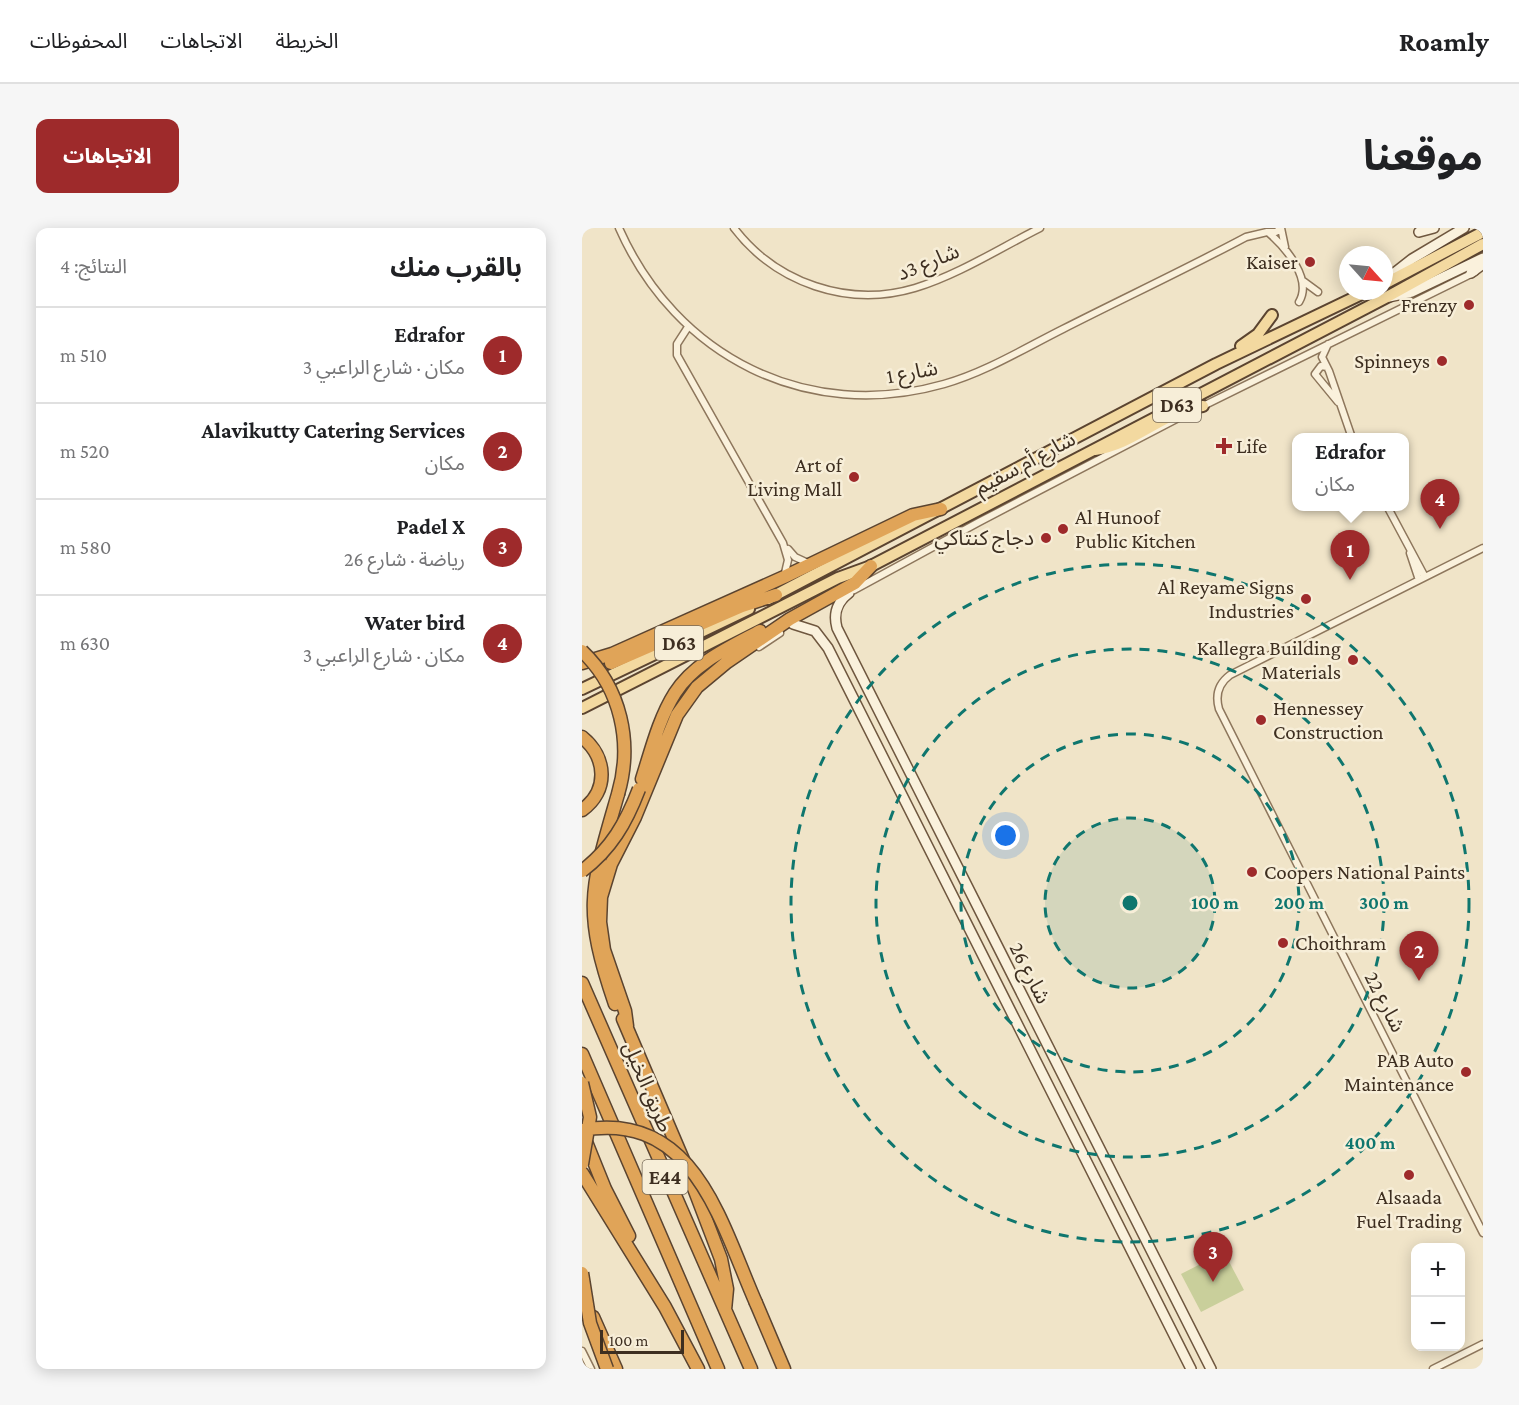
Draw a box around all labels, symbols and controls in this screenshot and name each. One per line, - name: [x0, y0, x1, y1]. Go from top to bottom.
- text: Roamly: [1399, 26, 1489, 57]
- text: المحفوظات: [30, 29, 127, 53]
- text: الاتجاهات: [160, 29, 242, 53]
- text: الخريطة: [275, 29, 338, 53]
- button: الاتجاهات: [36, 119, 179, 193]
- text: موقعنا: [1363, 132, 1483, 179]
- street label: شارع 3د: [893, 239, 964, 288]
- north arrow: [1339, 246, 1393, 300]
- place label: Kaiser: [1246, 250, 1299, 274]
- text: بالقرب منك: [390, 253, 522, 282]
- text: النتائج: 4: [60, 255, 127, 277]
- marker: Kaiser: [1303, 255, 1317, 269]
- place label: Frenzy: [1401, 293, 1457, 317]
- marker: Frenzy: [1462, 298, 1476, 312]
- text: Edrafor: [394, 322, 465, 347]
- text: 510 m: [60, 344, 107, 366]
- text: 1: [499, 344, 506, 366]
- place label: Spinneys: [1354, 349, 1430, 373]
- marker: Spinneys: [1435, 354, 1449, 368]
- text: مكان · شارع الراعبي 3: [303, 356, 465, 378]
- street label: شارع 1: [884, 356, 940, 391]
- road number: D63: [1153, 388, 1201, 422]
- text: Alavikutty Catering Services: [201, 418, 465, 443]
- street label: شارع أم سقيم: [970, 426, 1081, 503]
- popup: [1292, 433, 1409, 511]
- place label: Life: [1236, 434, 1267, 458]
- marker: Life: [1217, 439, 1231, 453]
- text: Edrafor: [1315, 439, 1386, 464]
- text: 520 m: [60, 440, 110, 462]
- text: 2: [497, 440, 508, 462]
- text: مكان: [425, 452, 465, 474]
- place label: Art of Living Mall: [747, 453, 844, 501]
- marker: Art of Living Mall: [847, 470, 861, 484]
- text: مكان: [1315, 473, 1355, 495]
- pin: 4: [1420, 480, 1460, 529]
- place label: Al Hunoof Public Kitchen: [1075, 505, 1196, 553]
- text: Padel X: [396, 514, 465, 539]
- marker: Al Hunoof Public Kitchen: [1056, 522, 1070, 536]
- place label: دجاج كنتاكي: [934, 526, 1034, 554]
- pin: 1: [1330, 530, 1370, 580]
- marker: دجاج كنتاكي: [1039, 531, 1053, 545]
- text: 580 m: [60, 536, 111, 558]
- text: 3: [498, 536, 507, 558]
- text: رياضة · شارع 26: [344, 548, 465, 570]
- place label: Al Reyame Signs Industries: [1158, 575, 1294, 623]
- marker: Al Reyame Signs Industries: [1299, 592, 1313, 606]
- text: Water bird: [365, 610, 465, 635]
- road number: D63: [655, 626, 703, 660]
- text: 630 m: [60, 632, 110, 654]
- text: 4: [497, 632, 508, 654]
- place label: Kallegra Building Materials: [1197, 636, 1341, 684]
- text: مكان · شارع الراعبي 3: [303, 644, 465, 666]
- marker: Kallegra Building Materials: [1346, 653, 1360, 667]
- place label: Hennessey Construction: [1273, 696, 1384, 744]
- marker: Hennessey Construction: [1254, 713, 1268, 727]
- your location: [991, 821, 1020, 850]
- place label: Coopers National Paints: [1264, 860, 1465, 884]
- marker: Coopers National Paints: [1245, 865, 1259, 879]
- centre of rings: [1120, 893, 1140, 913]
- text: 100 m: [1191, 893, 1239, 913]
- text: 200 m: [1274, 893, 1325, 913]
- text: 300 m: [1359, 893, 1409, 913]
- place label: Choithram: [1295, 931, 1387, 955]
- pin: 2: [1400, 932, 1438, 981]
- marker: Choithram: [1276, 936, 1290, 950]
- street label: شارع 26: [1002, 938, 1056, 1009]
- street label: شارع 22: [1357, 968, 1410, 1038]
- street label: طريق الخيل: [617, 1038, 678, 1136]
- place label: PAB Auto Maintenance: [1344, 1048, 1454, 1096]
- marker: PAB Auto Maintenance: [1459, 1065, 1473, 1079]
- text: 400 m: [1345, 1133, 1396, 1153]
- road number: E44: [642, 1160, 688, 1194]
- marker: Alsaada Fuel Trading: [1402, 1168, 1416, 1182]
- place label: Alsaada Fuel Trading: [1356, 1185, 1462, 1233]
- pin: 3: [1194, 1232, 1232, 1282]
- map controls: [1411, 1243, 1465, 1351]
- button: +: [1411, 1243, 1465, 1297]
- button: −: [1411, 1297, 1465, 1351]
- scale bar: [600, 1327, 684, 1354]
- text: 100 m: [609, 1332, 648, 1349]

